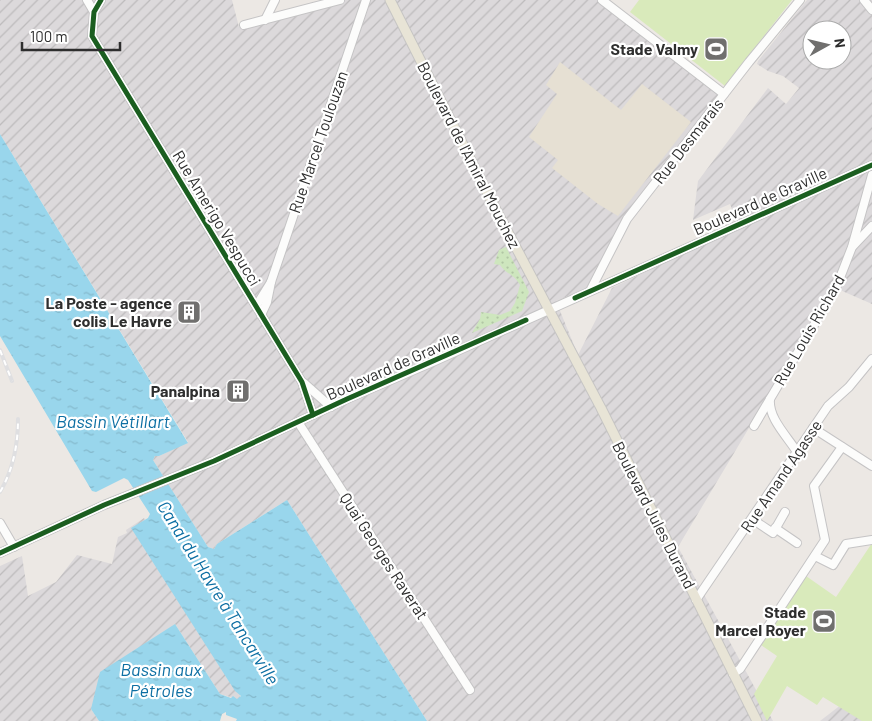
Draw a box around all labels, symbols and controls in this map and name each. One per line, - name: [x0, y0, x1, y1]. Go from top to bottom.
- scale bar: [22, 20, 120, 52]
- north arrow: [802, 20, 852, 70]
- text: 100 m: [30, 27, 68, 45]
- sports icon: Stade Valmy: [703, 36, 729, 62]
- text: N: [831, 37, 849, 49]
- place label: Stade Valmy: [611, 39, 698, 58]
- street label: Boulevard de l'Amiral Mouchez: [414, 58, 525, 251]
- street label: Rue Marcel Toulouzan: [284, 68, 351, 216]
- street label: Rue Desmarais: [648, 94, 727, 187]
- street label: Rue Amerigo Vespucci: [169, 147, 265, 289]
- street label: Boulevard de Graville: [690, 163, 830, 239]
- street label: Rue Louis Richard: [769, 271, 848, 389]
- place label: La Poste - agence colis Le Havre: [46, 293, 172, 330]
- building icon: La Poste - agence colis Le Havre: [176, 299, 202, 325]
- street label: Boulevard de Graville: [323, 328, 463, 404]
- building icon: Panalpina: [225, 378, 251, 404]
- place label: Panalpina: [151, 381, 220, 400]
- water label: Bassin Vétillart: [56, 410, 171, 432]
- street label: Rue Amand Agasse: [736, 416, 825, 536]
- street label: Boulevard Jules Durand: [609, 438, 700, 592]
- street label: Quai Georges Raverat: [336, 489, 432, 623]
- water label: Canal du Havre à Tancarville: [153, 496, 285, 689]
- place label: Stade Marcel Royer: [715, 602, 806, 639]
- sports icon: Stade Marcel Royer: [811, 608, 837, 634]
- water label: Bassin aux Pétroles: [120, 658, 202, 701]

